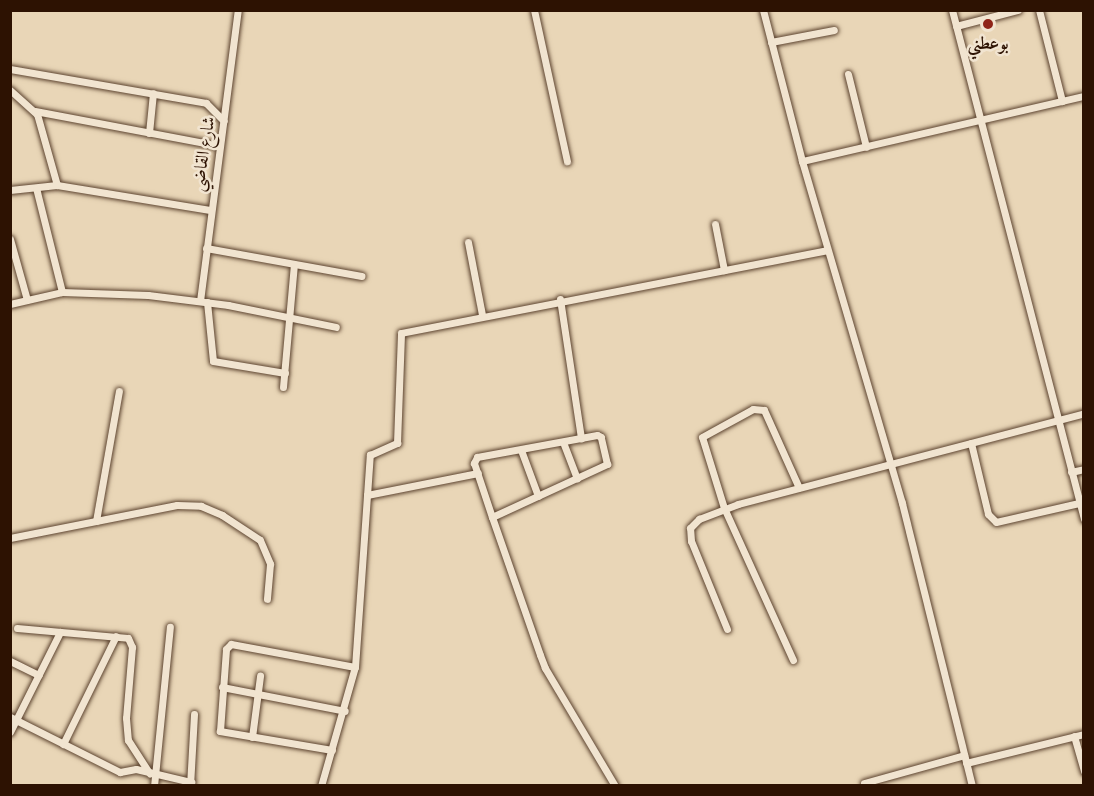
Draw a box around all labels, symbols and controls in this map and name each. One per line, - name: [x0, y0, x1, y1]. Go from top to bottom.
- marker: بوعطني: [981, 17, 995, 31]
- place label: بوعطني: [967, 33, 1009, 55]
- street label: شارع القاضي: [187, 115, 221, 193]

